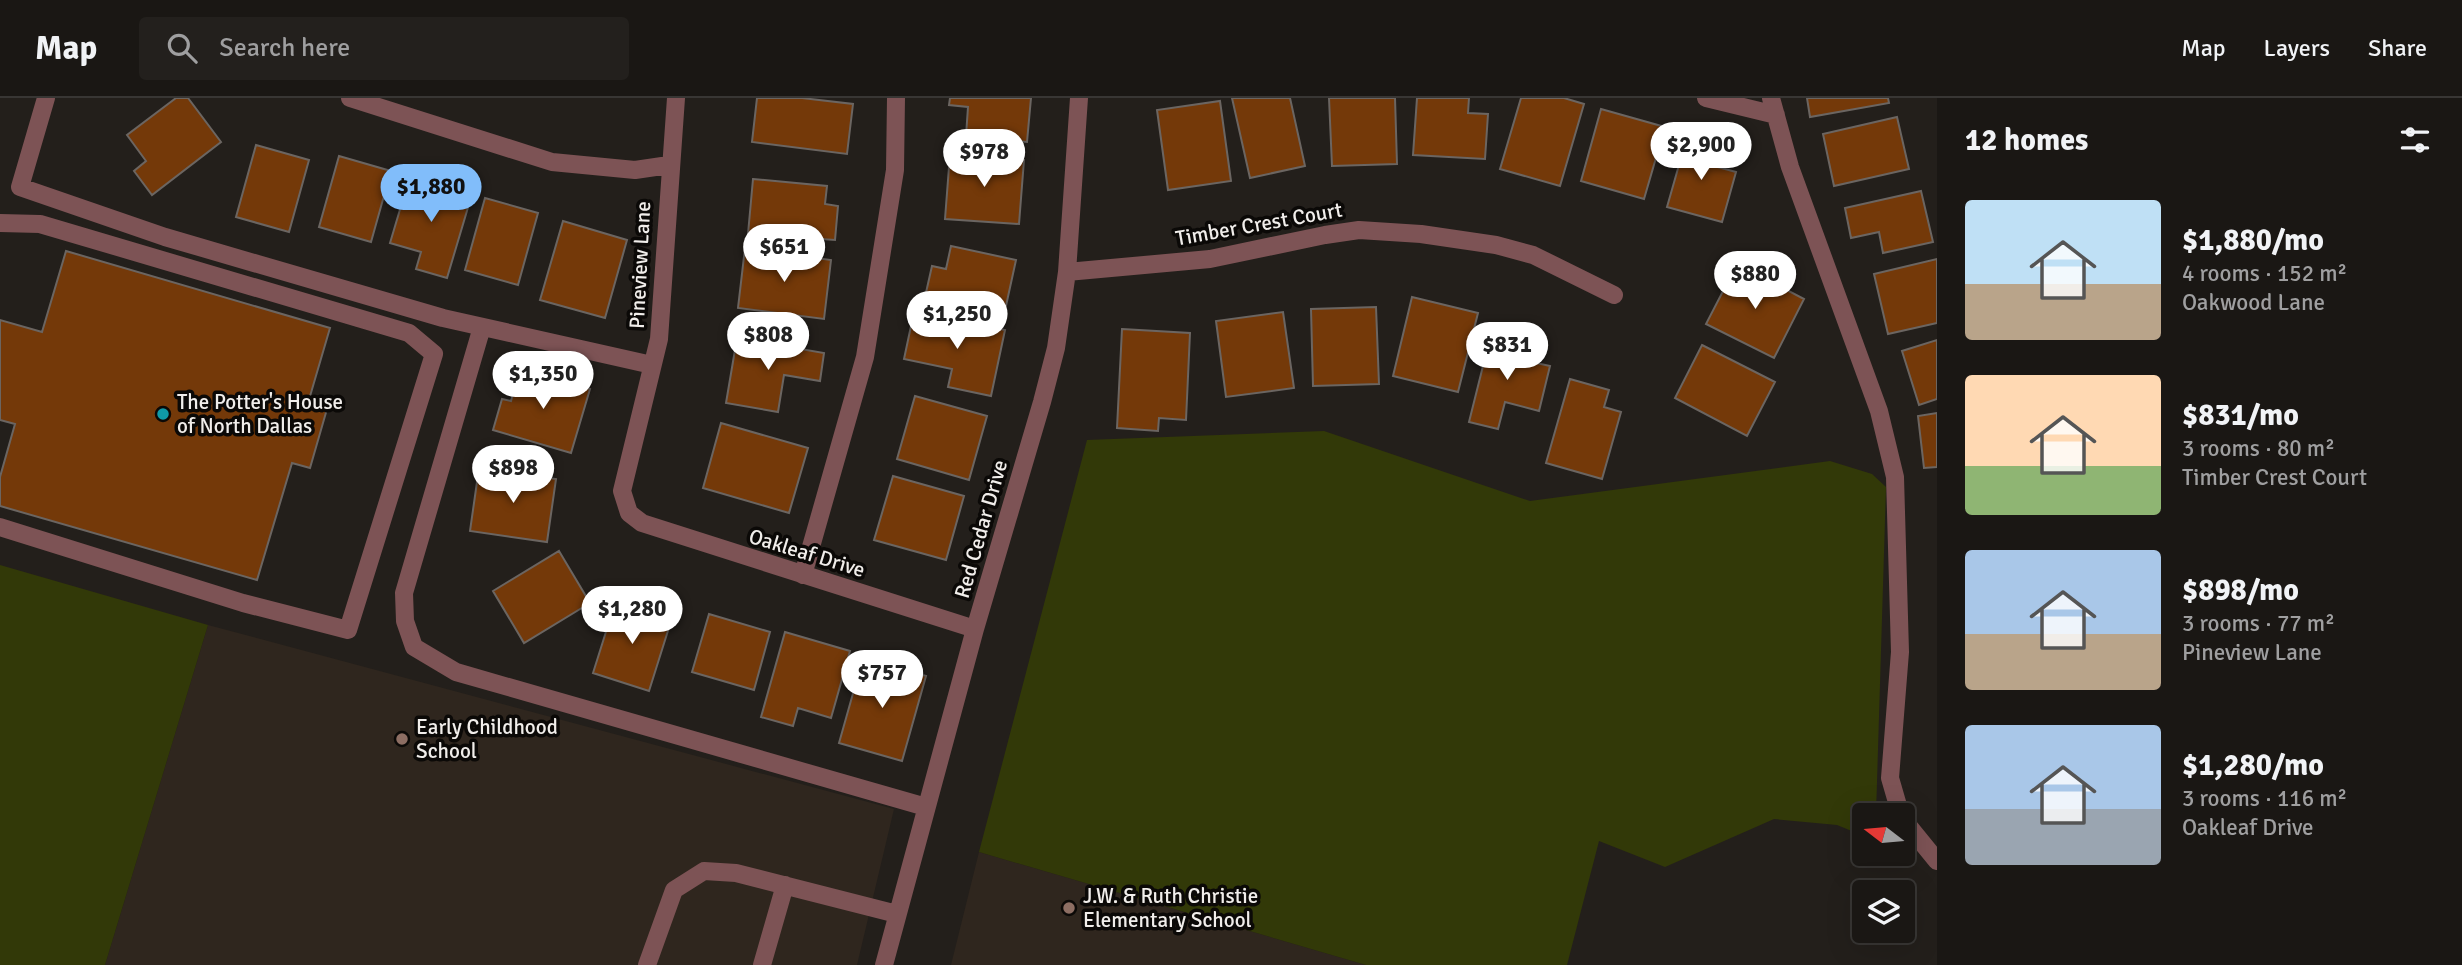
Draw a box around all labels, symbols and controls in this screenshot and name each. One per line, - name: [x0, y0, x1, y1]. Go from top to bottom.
- search box: [139, 17, 629, 80]
- text: Map: [35, 28, 97, 69]
- icon: search: [163, 29, 201, 67]
- text: Search here: [219, 32, 350, 64]
- text: Map: [2181, 33, 2226, 63]
- text: Layers: [2264, 33, 2330, 63]
- text: Share: [2368, 33, 2427, 63]
- icon: filters: [2396, 121, 2434, 159]
- pin: $2,900: [1644, 122, 1758, 182]
- text: 12 homes: [1965, 122, 2088, 159]
- pin: $978: [943, 130, 1025, 189]
- text: $2,900: [1667, 130, 1735, 159]
- text: $978: [959, 137, 1009, 166]
- pin: $1,880: [374, 164, 488, 224]
- text: $1,880: [397, 172, 465, 201]
- street label: Timber Crest Court: [1174, 197, 1344, 251]
- street label: Pineview Lane: [624, 201, 656, 329]
- text: $1,880/mo: [2182, 222, 2324, 259]
- pin: $651: [743, 225, 825, 284]
- icon: home: [2021, 228, 2105, 312]
- text: $651: [759, 232, 809, 261]
- pin: $880: [1714, 252, 1796, 311]
- text: $880: [1730, 259, 1780, 288]
- text: 4 rooms · 152 m²: [2182, 259, 2347, 288]
- text: Oakwood Lane: [2182, 288, 2325, 317]
- pin: $1,250: [900, 292, 1014, 351]
- text: $1,250: [923, 299, 991, 328]
- pin: $808: [727, 313, 809, 372]
- text: $808: [743, 320, 793, 349]
- pin: $831: [1466, 322, 1548, 382]
- text: $831: [1482, 330, 1532, 359]
- pin: $1,350: [486, 352, 600, 411]
- text: $1,350: [509, 359, 577, 388]
- place label: The Potter's House of North Dallas: [177, 389, 343, 439]
- text: $831/mo: [2182, 397, 2299, 434]
- icon: home: [2021, 403, 2105, 487]
- marker: The Potter's House of North Dallas: [155, 406, 171, 422]
- text: 3 rooms · 80 m²: [2182, 434, 2335, 463]
- pin: $898: [472, 446, 554, 505]
- text: $898: [488, 453, 538, 482]
- street label: Red Cedar Drive: [949, 457, 1013, 601]
- text: Timber Crest Court: [2182, 463, 2367, 492]
- street label: Oakleaf Drive: [746, 523, 868, 583]
- text: $898/mo: [2182, 572, 2299, 609]
- icon: home: [2021, 578, 2105, 662]
- pin: $1,280: [575, 587, 689, 646]
- text: $1,280: [598, 594, 666, 623]
- text: 3 rooms · 77 m²: [2182, 609, 2335, 638]
- text: Pineview Lane: [2182, 638, 2322, 667]
- pin: $757: [841, 650, 923, 710]
- text: $757: [857, 658, 907, 687]
- place label: Early Childhood School: [416, 714, 558, 764]
- marker: Early Childhood School: [394, 731, 410, 747]
- text: $1,280/mo: [2182, 747, 2324, 784]
- icon: home: [2021, 753, 2105, 837]
- text: 3 rooms · 116 m²: [2182, 784, 2347, 813]
- north arrow: [1852, 803, 1914, 866]
- map controls: [1852, 803, 1915, 943]
- text: Oakleaf Drive: [2182, 813, 2314, 842]
- button: layers: [1852, 880, 1915, 943]
- place label: J.W. & Ruth Christie Elementary School: [1083, 883, 1258, 933]
- marker: J.W. & Ruth Christie Elementary School: [1061, 900, 1077, 916]

